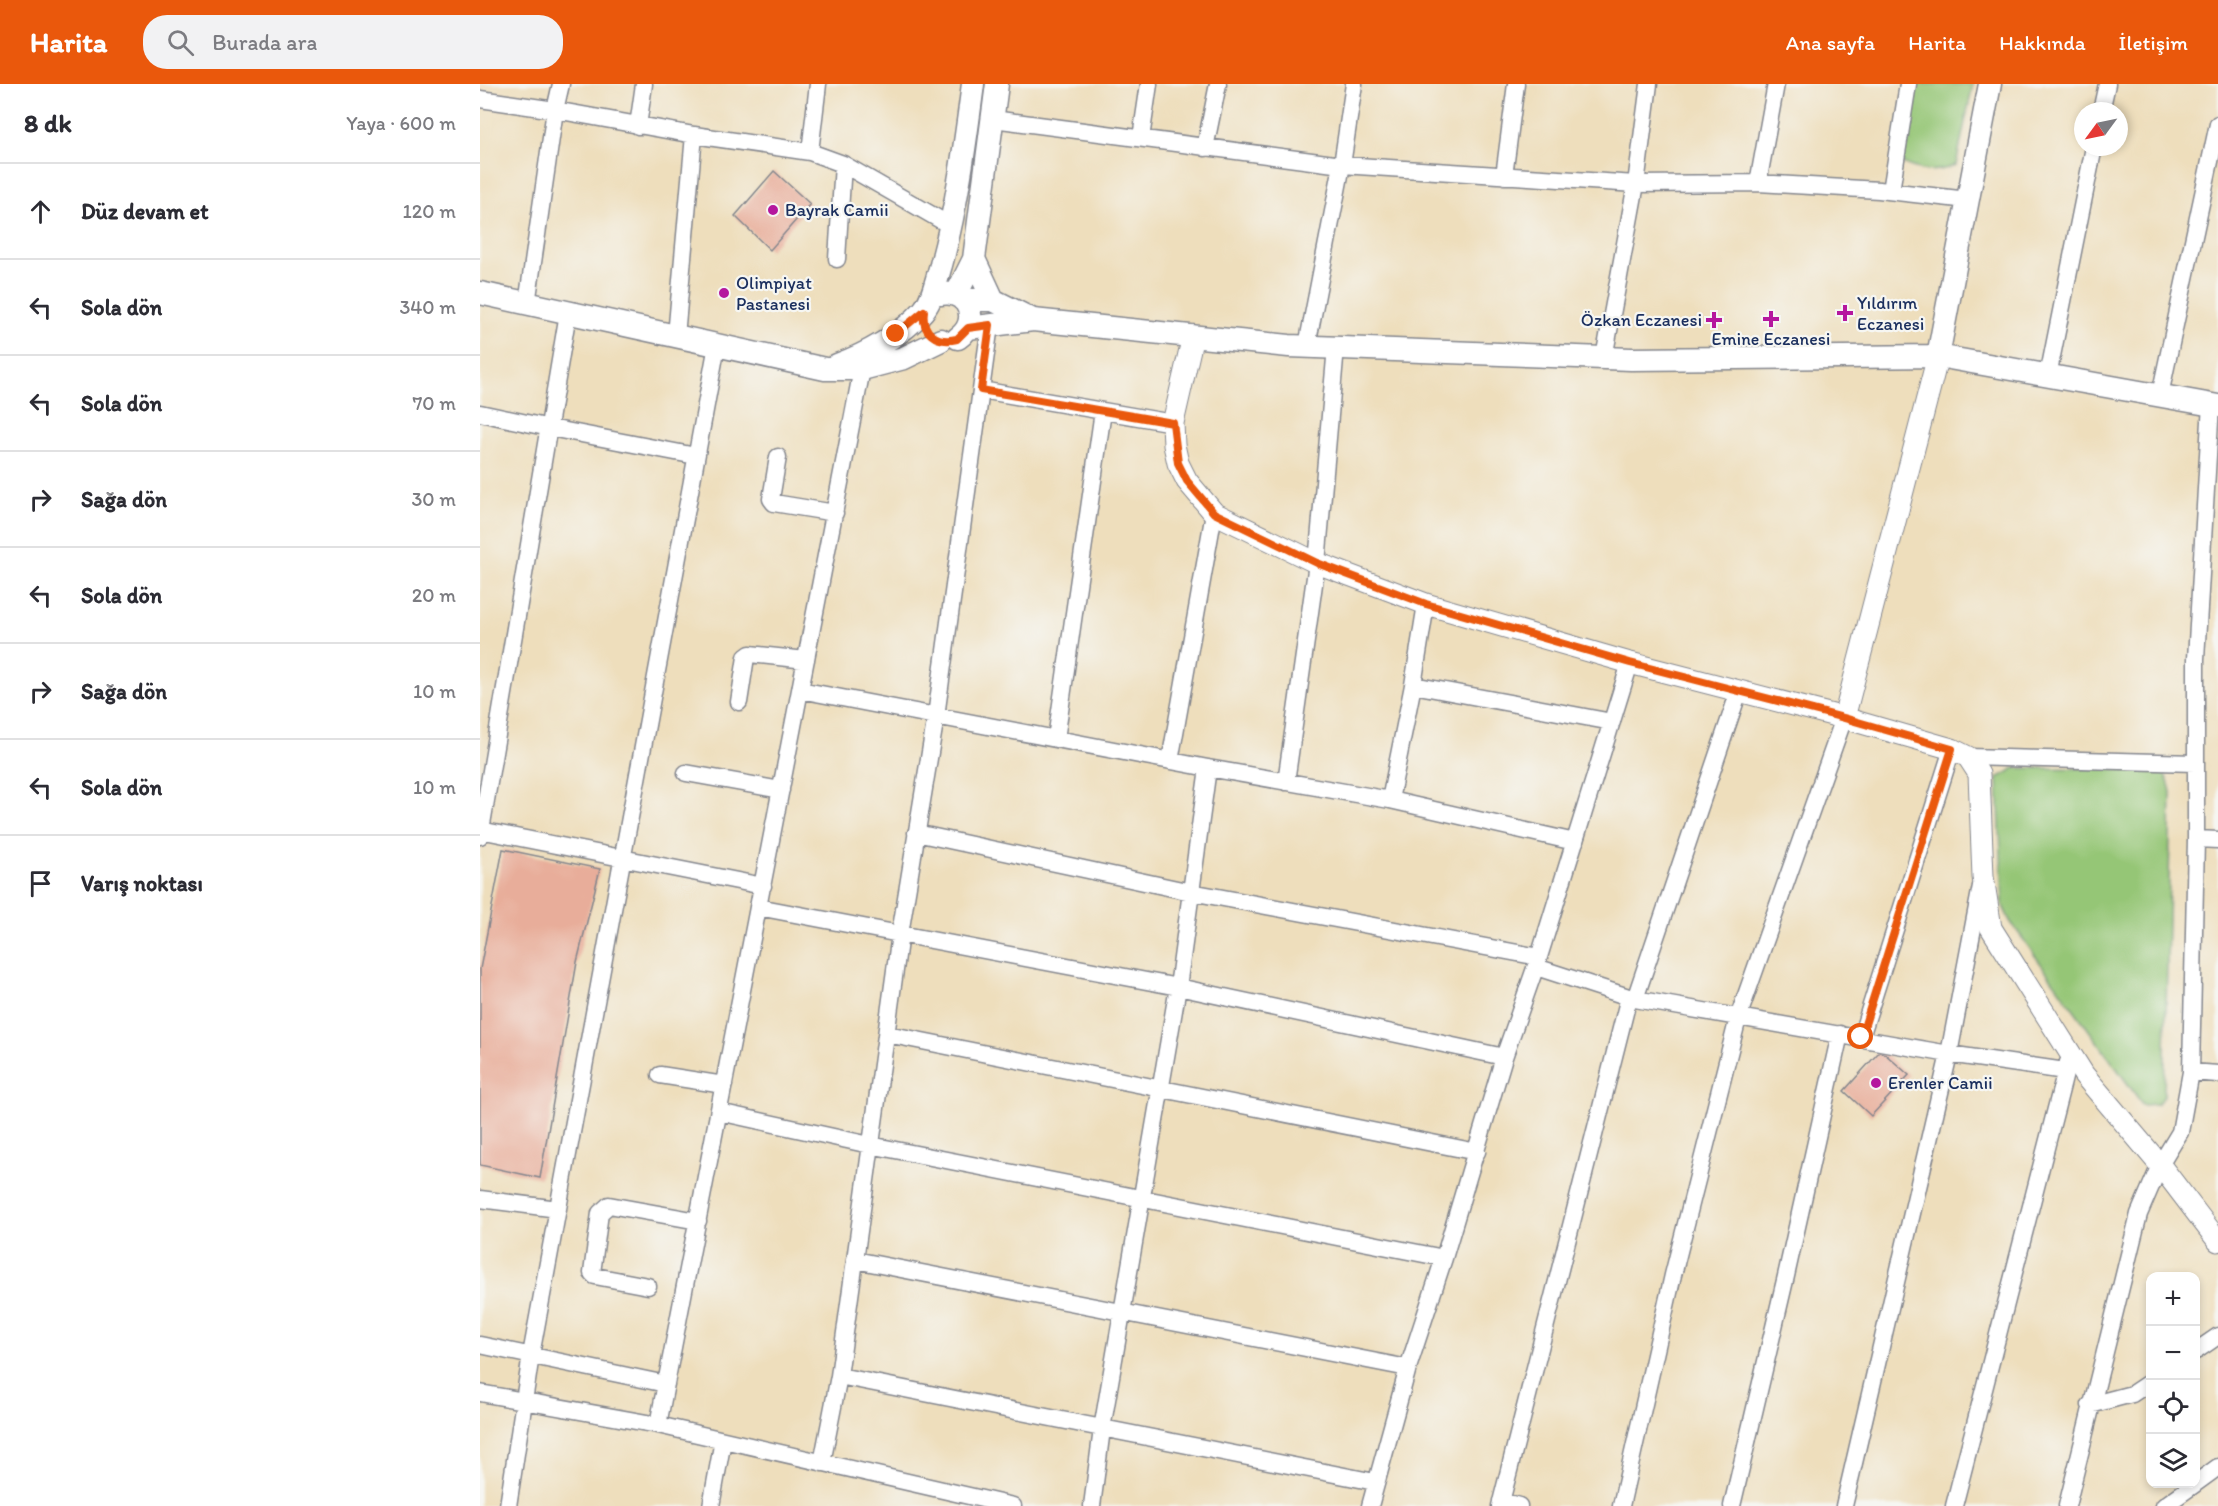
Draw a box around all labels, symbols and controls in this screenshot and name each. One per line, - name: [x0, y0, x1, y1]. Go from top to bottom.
- search box: [143, 15, 563, 69]
- text: Harita: [30, 25, 107, 59]
- icon: search: [164, 26, 197, 59]
- text: Burada ara: [212, 29, 317, 56]
- text: Ana sayfa: [1786, 30, 1875, 55]
- text: Harita: [1908, 30, 1966, 55]
- text: Hakkında: [1999, 30, 2086, 55]
- text: İletişim: [2119, 30, 2188, 55]
- north arrow: [2074, 102, 2128, 156]
- text: 8 dk: [24, 107, 72, 139]
- text: Yaya · 600 m: [346, 111, 456, 135]
- icon: ahead: [24, 195, 57, 228]
- text: Düz devam et: [81, 198, 208, 225]
- text: 120 m: [403, 199, 456, 223]
- place label: Bayrak Camii: [785, 199, 889, 221]
- marker: Bayrak Camii: [766, 203, 780, 217]
- place label: Olimpiyat Pastanesi: [736, 272, 812, 315]
- marker: Olimpiyat Pastanesi: [717, 286, 731, 300]
- icon: left: [24, 291, 57, 324]
- place label: Yıldırım Eczanesi: [1857, 292, 1924, 335]
- text: Sola dön: [81, 294, 162, 321]
- text: 340 m: [399, 295, 456, 319]
- marker: Yıldırım Eczanesi: [1838, 306, 1852, 320]
- place label: Özkan Eczanesi: [1581, 309, 1702, 331]
- marker: Emine Eczanesi: [1764, 312, 1778, 326]
- marker: Özkan Eczanesi: [1707, 313, 1721, 327]
- route end: [882, 320, 908, 346]
- place label: Emine Eczanesi: [1712, 328, 1830, 350]
- icon: left: [24, 387, 57, 420]
- text: Sola dön: [81, 390, 162, 417]
- text: 70 m: [412, 391, 456, 415]
- icon: right: [24, 483, 57, 516]
- text: Sağa dön: [81, 486, 167, 513]
- text: 30 m: [411, 487, 456, 511]
- icon: left: [24, 579, 57, 612]
- text: Sola dön: [81, 582, 162, 609]
- text: 20 m: [412, 583, 456, 607]
- icon: right: [24, 675, 57, 708]
- text: Sağa dön: [81, 678, 167, 705]
- text: 10 m: [413, 679, 456, 703]
- icon: left: [24, 771, 57, 804]
- text: Sola dön: [81, 774, 162, 801]
- text: 10 m: [413, 775, 456, 799]
- icon: arrive: [24, 867, 57, 900]
- text: Varış noktası: [81, 870, 203, 897]
- route start: [1847, 1023, 1873, 1049]
- place label: Erenler Camii: [1888, 1072, 1993, 1094]
- marker: Erenler Camii: [1869, 1076, 1883, 1090]
- map controls: [2146, 1272, 2200, 1488]
- button: +: [2146, 1272, 2200, 1326]
- button: −: [2146, 1326, 2200, 1380]
- button: locate: [2146, 1380, 2200, 1434]
- button: layers: [2146, 1434, 2200, 1488]

